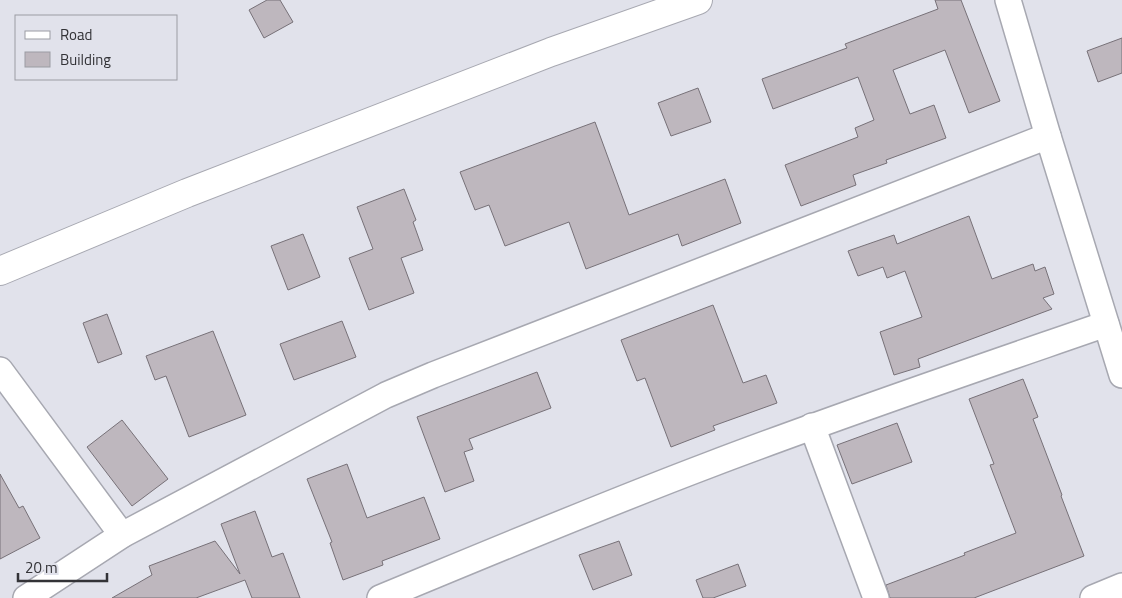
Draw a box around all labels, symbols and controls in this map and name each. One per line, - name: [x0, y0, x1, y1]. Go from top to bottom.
- legend: [15, 15, 178, 80]
- text: Road: [60, 23, 92, 46]
- text: Building: [60, 48, 111, 71]
- scale bar: [18, 550, 106, 582]
- text: 20 m: [25, 556, 58, 579]

